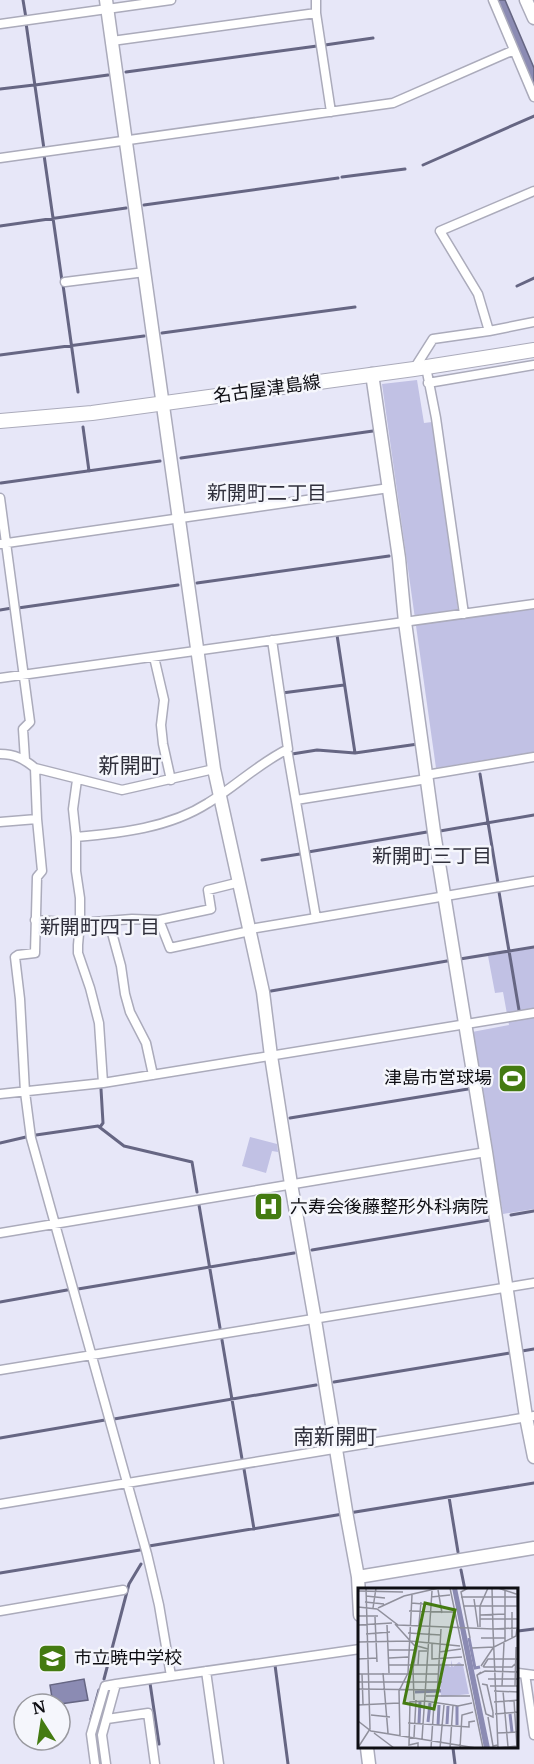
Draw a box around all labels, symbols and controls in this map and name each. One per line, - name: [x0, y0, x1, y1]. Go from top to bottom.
- street label: 名古屋津島線: [212, 370, 322, 407]
- district label: 新開町二丁目: [207, 480, 327, 505]
- district label: 新開町: [99, 752, 162, 779]
- district label: 新開町三丁目: [372, 843, 492, 868]
- district label: 新開町四丁目: [40, 914, 160, 939]
- sports icon: 津島市営球場: [497, 1062, 529, 1094]
- place label: 津島市営球場: [384, 1066, 492, 1089]
- hospital icon: 六寿会後藤整形外科病院: [253, 1191, 285, 1223]
- place label: 六寿会後藤整形外科病院: [290, 1195, 488, 1218]
- district label: 南新開町: [293, 1423, 377, 1450]
- inset map: [358, 1588, 519, 1749]
- school or university icon: 市立暁中学校: [37, 1642, 69, 1674]
- place label: 市立暁中学校: [74, 1646, 182, 1669]
- north arrow: [12, 1692, 72, 1752]
- text: N: [31, 1696, 47, 1718]

